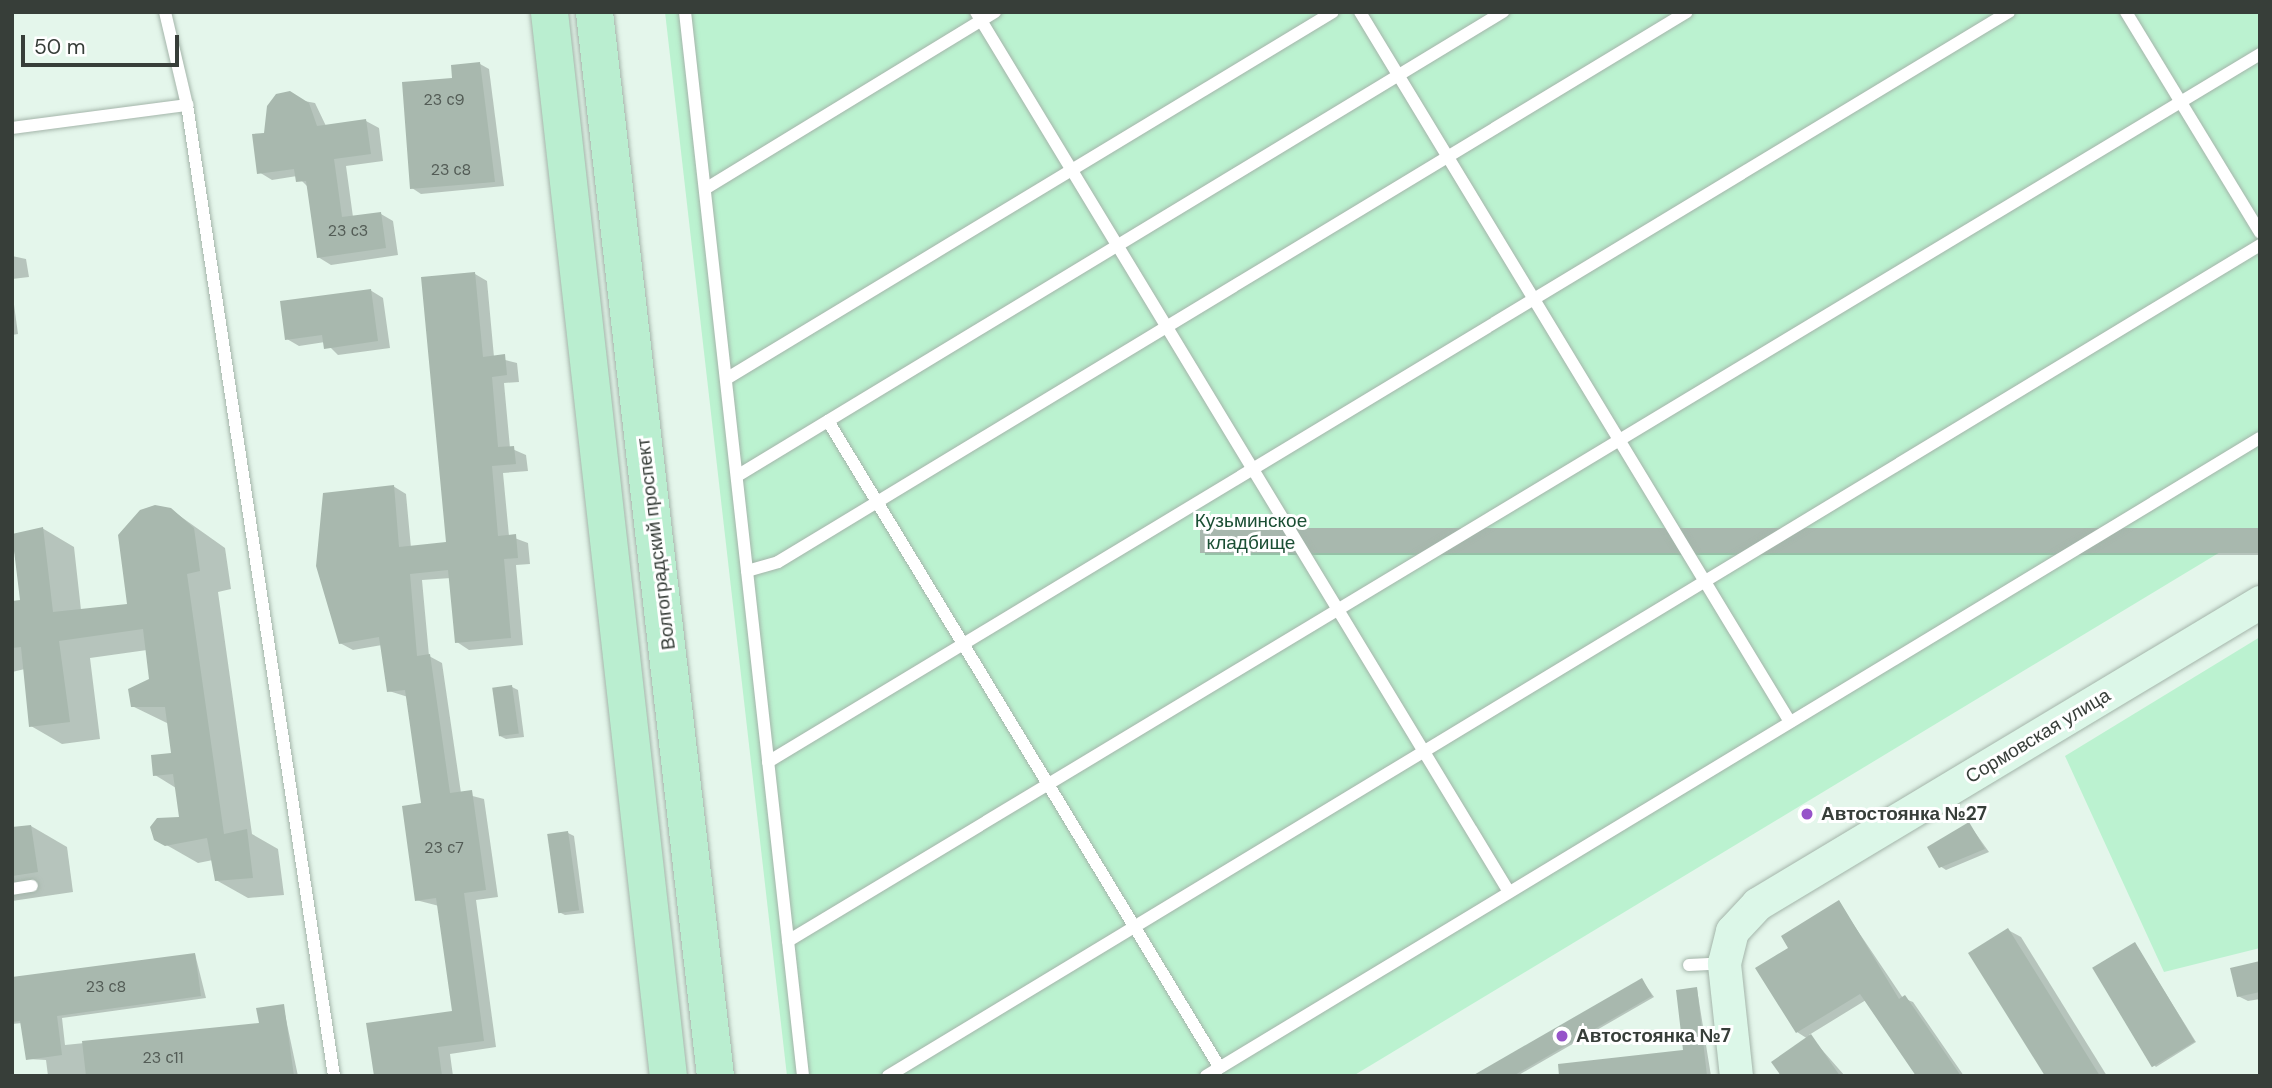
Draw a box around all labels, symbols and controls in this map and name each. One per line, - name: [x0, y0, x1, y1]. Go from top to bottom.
- scale bar: [24, 21, 182, 65]
- text: 50 m: [34, 33, 85, 61]
- house number: 23 с9: [424, 90, 464, 110]
- house number: 23 с8: [431, 160, 471, 180]
- house number: 23 с3: [328, 221, 368, 241]
- street label: Волгоградский проспект: [632, 437, 680, 651]
- park label: Кузьминское кладбище: [1195, 510, 1307, 554]
- street label: Сормовская улица: [1962, 684, 2114, 788]
- place label: Автостоянка №27: [1821, 803, 1987, 825]
- marker: Автостоянка №27: [1799, 806, 1815, 822]
- house number: 23 с7: [424, 838, 464, 858]
- house number: 23 с8: [86, 977, 126, 997]
- place label: Автостоянка №7: [1576, 1025, 1731, 1047]
- marker: Автостоянка №7: [1554, 1028, 1570, 1044]
- house number: 23 с11: [143, 1048, 183, 1068]

